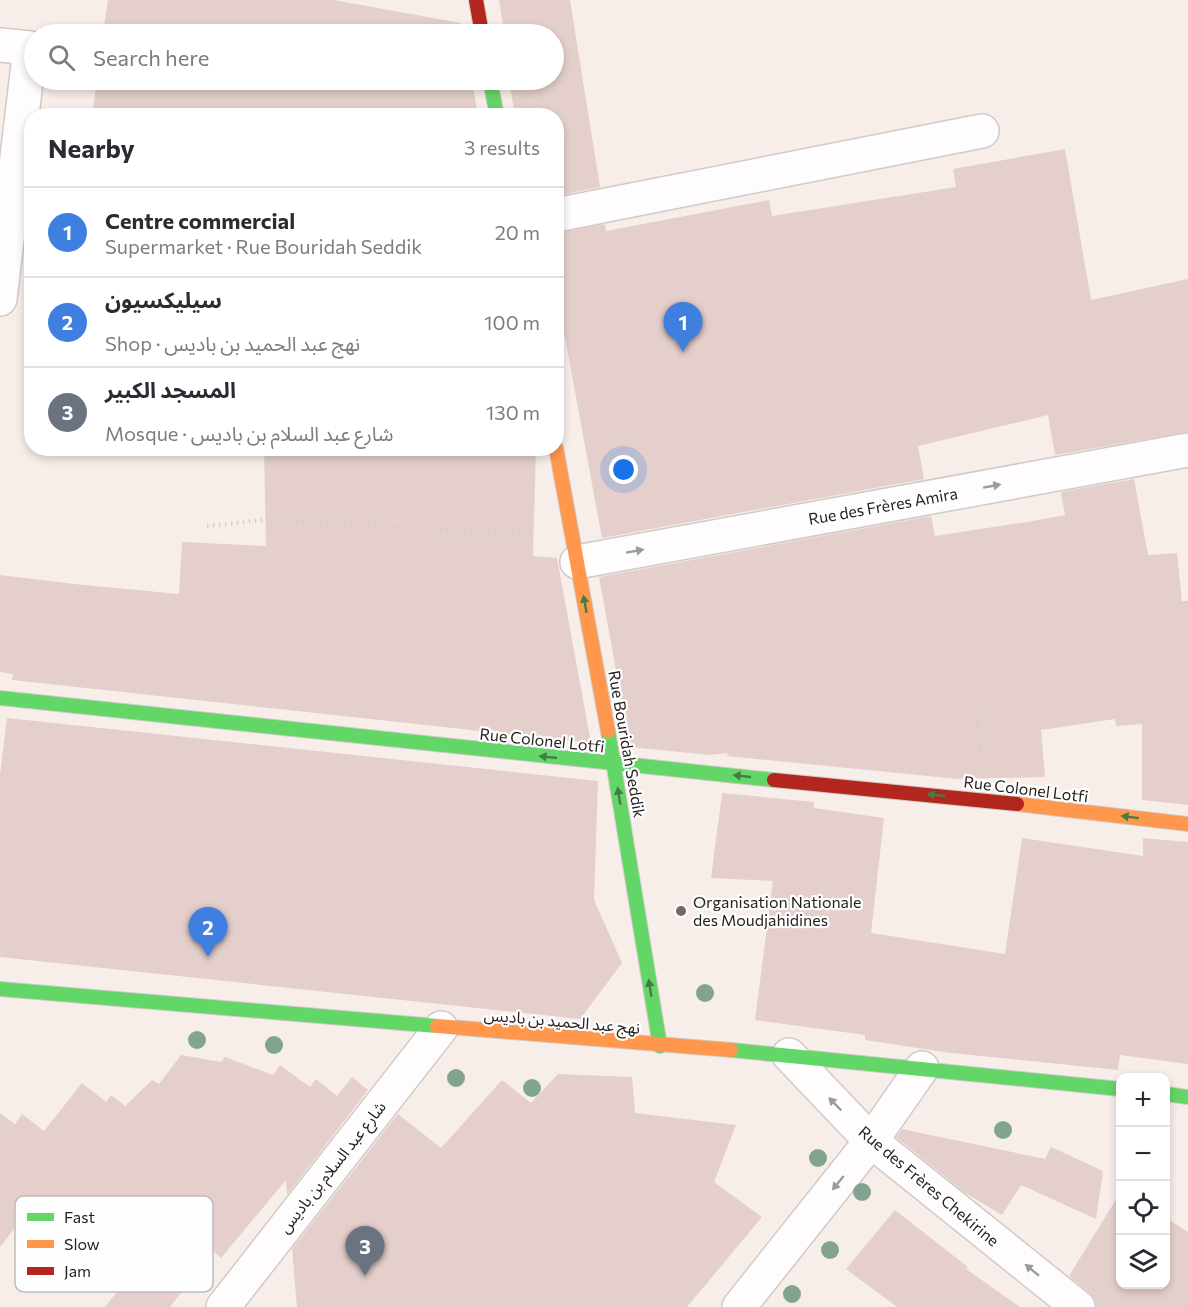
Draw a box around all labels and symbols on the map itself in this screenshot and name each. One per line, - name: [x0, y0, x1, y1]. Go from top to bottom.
- pin: 1: [664, 302, 702, 352]
- your location: [609, 455, 638, 484]
- one-way arrow: [982, 481, 1001, 490]
- street label: Rue des Frères Amira: [807, 483, 959, 528]
- one-way arrow: [625, 546, 644, 555]
- one-way arrow: [580, 594, 589, 613]
- street label: Rue Bouridah Seddik: [605, 669, 650, 819]
- street label: Rue Colonel Lotfi: [479, 723, 605, 756]
- one-way arrow: [539, 752, 558, 762]
- one-way arrow: [733, 771, 752, 781]
- street label: Rue Colonel Lotfi: [963, 771, 1090, 806]
- one-way arrow: [615, 786, 624, 805]
- one-way arrow: [927, 790, 946, 800]
- one-way arrow: [1120, 813, 1139, 822]
- place label: Organisation Nationale des Moudjahidines: [693, 892, 861, 929]
- marker: Organisation Nationale des Moudjahidines: [674, 904, 688, 918]
- pin: 2: [188, 908, 228, 957]
- one-way arrow: [646, 978, 655, 997]
- street label: نهج عبد الحميد بن باديس: [483, 1004, 641, 1041]
- street label: شارع عبد السلام بن باديس: [274, 1097, 392, 1239]
- one-way arrow: [829, 1098, 843, 1112]
- street label: Rue des Frères Chekirine: [855, 1121, 1003, 1250]
- one-way arrow: [831, 1175, 844, 1191]
- legend: [15, 1196, 213, 1292]
- text: Fast: [64, 1207, 95, 1226]
- pin: 3: [346, 1226, 385, 1276]
- text: Slow: [64, 1234, 100, 1253]
- text: Jam: [64, 1261, 91, 1280]
- one-way arrow: [1025, 1265, 1040, 1277]

